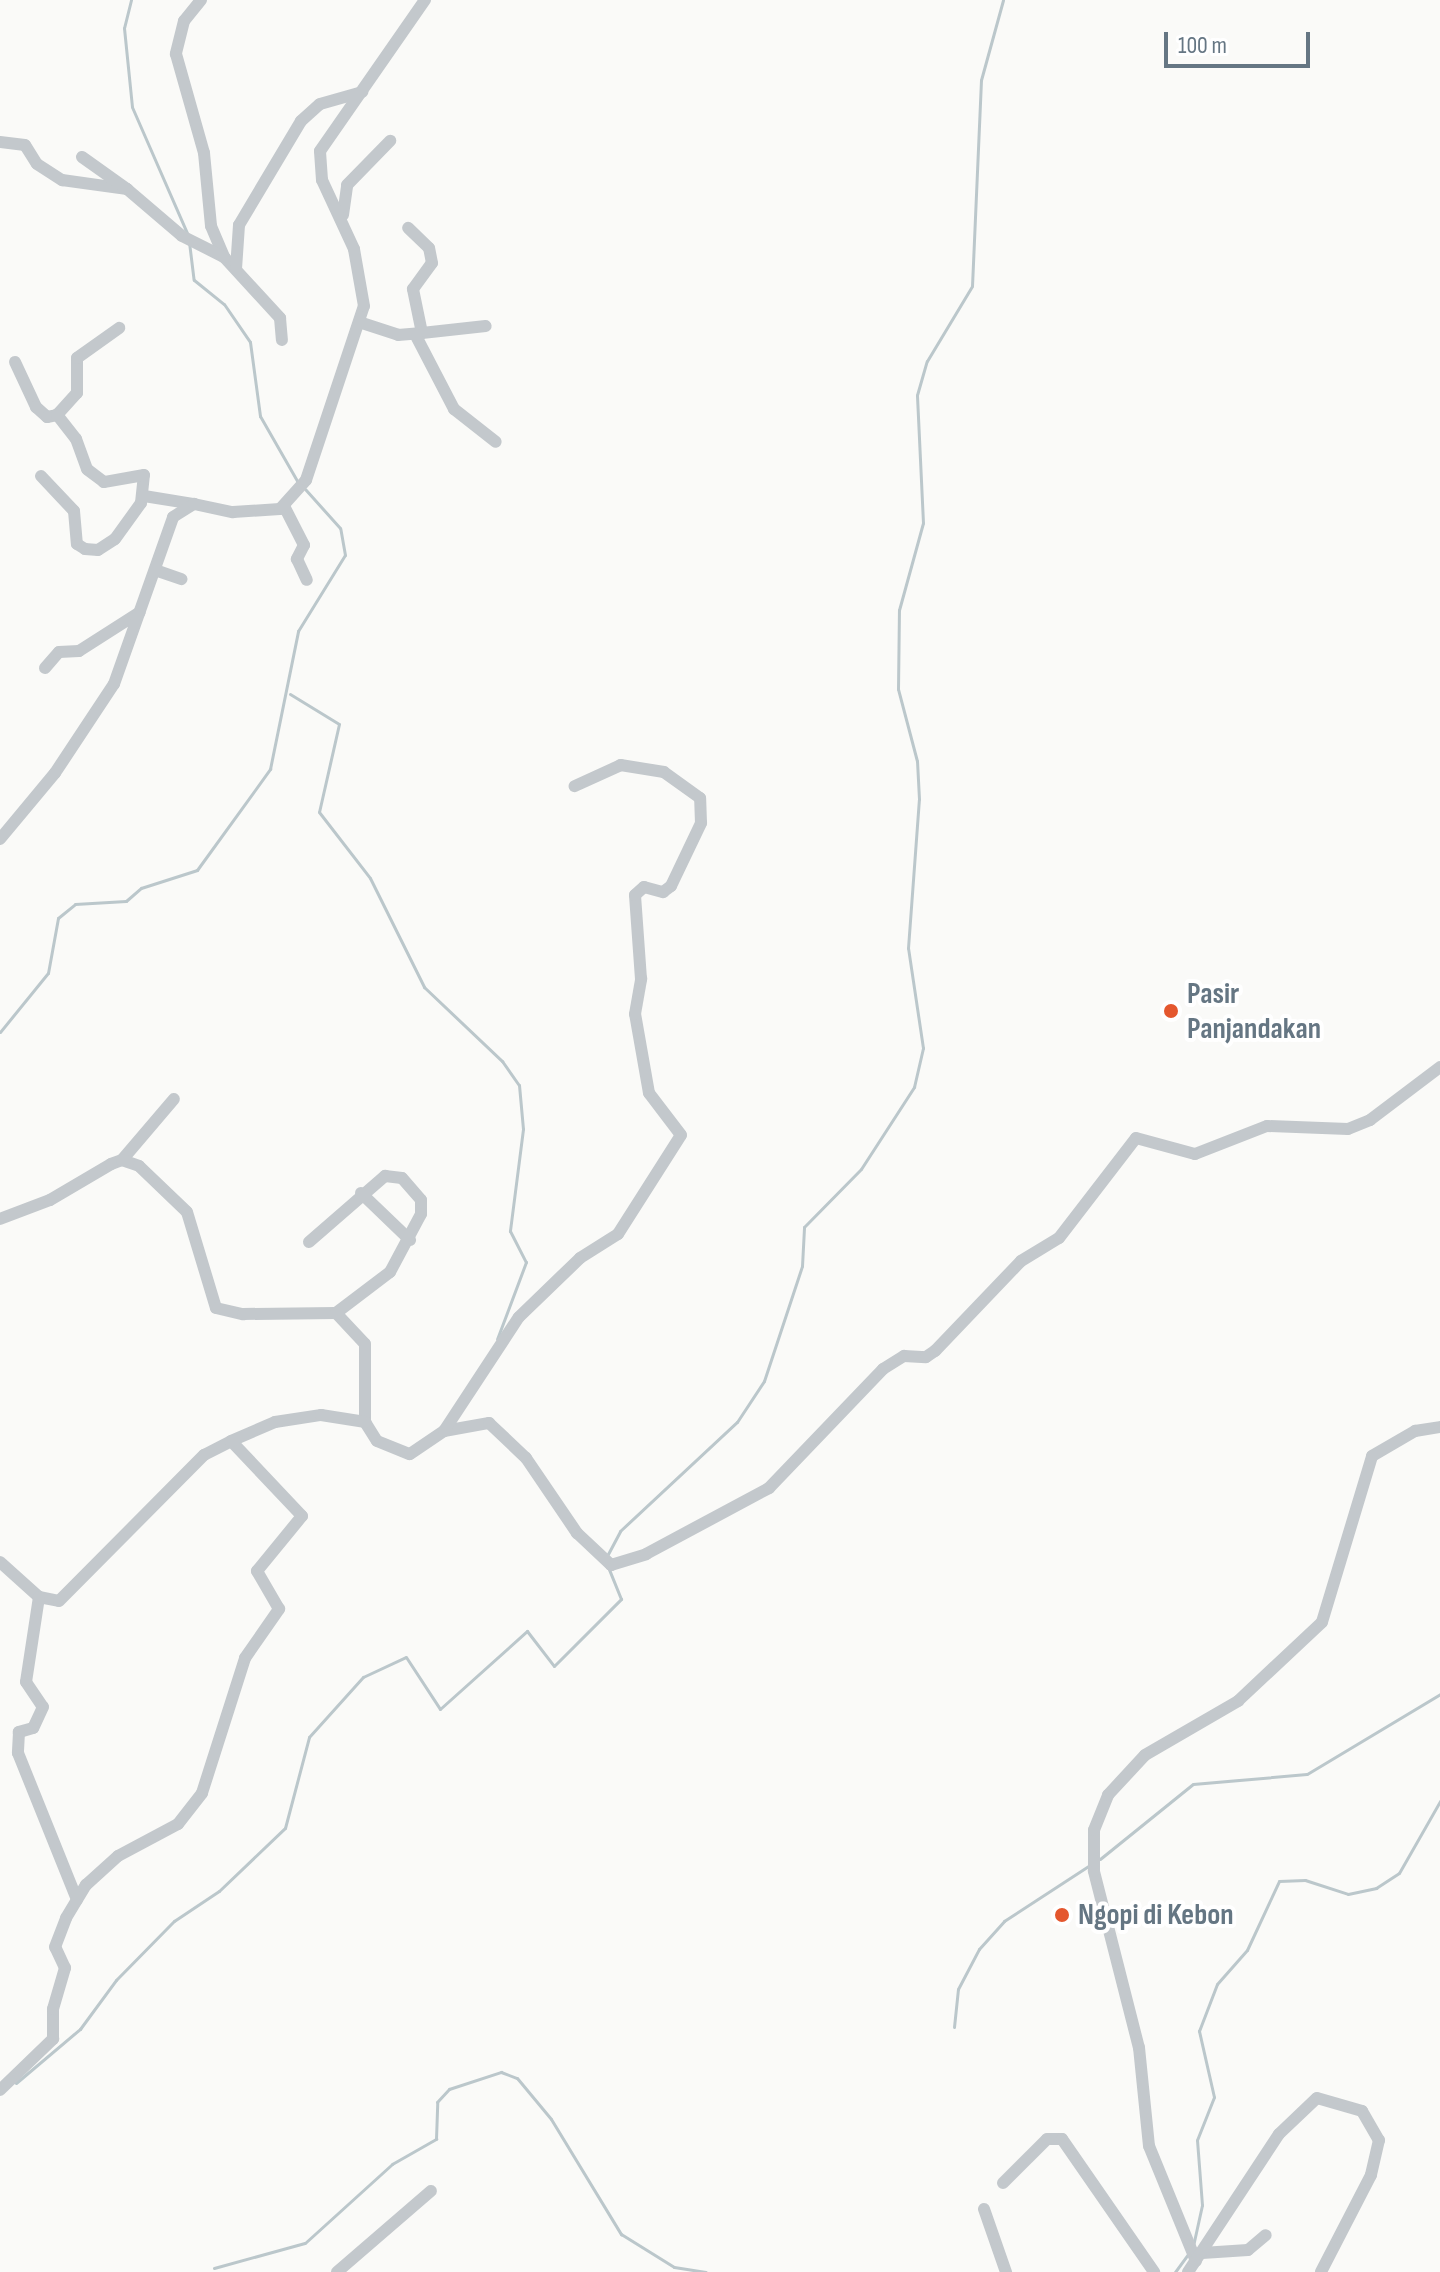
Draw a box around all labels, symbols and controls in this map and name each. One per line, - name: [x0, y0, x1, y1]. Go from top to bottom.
- scale bar: [1168, 16, 1314, 66]
- text: 100 m: [1178, 31, 1227, 60]
- place label: Pasir Panjandakan: [1187, 976, 1321, 1046]
- marker: Pasir Panjandakan: [1162, 1002, 1180, 1020]
- place label: Ngopi di Kebon: [1078, 1897, 1234, 1933]
- marker: Ngopi di Kebon: [1053, 1906, 1071, 1924]

